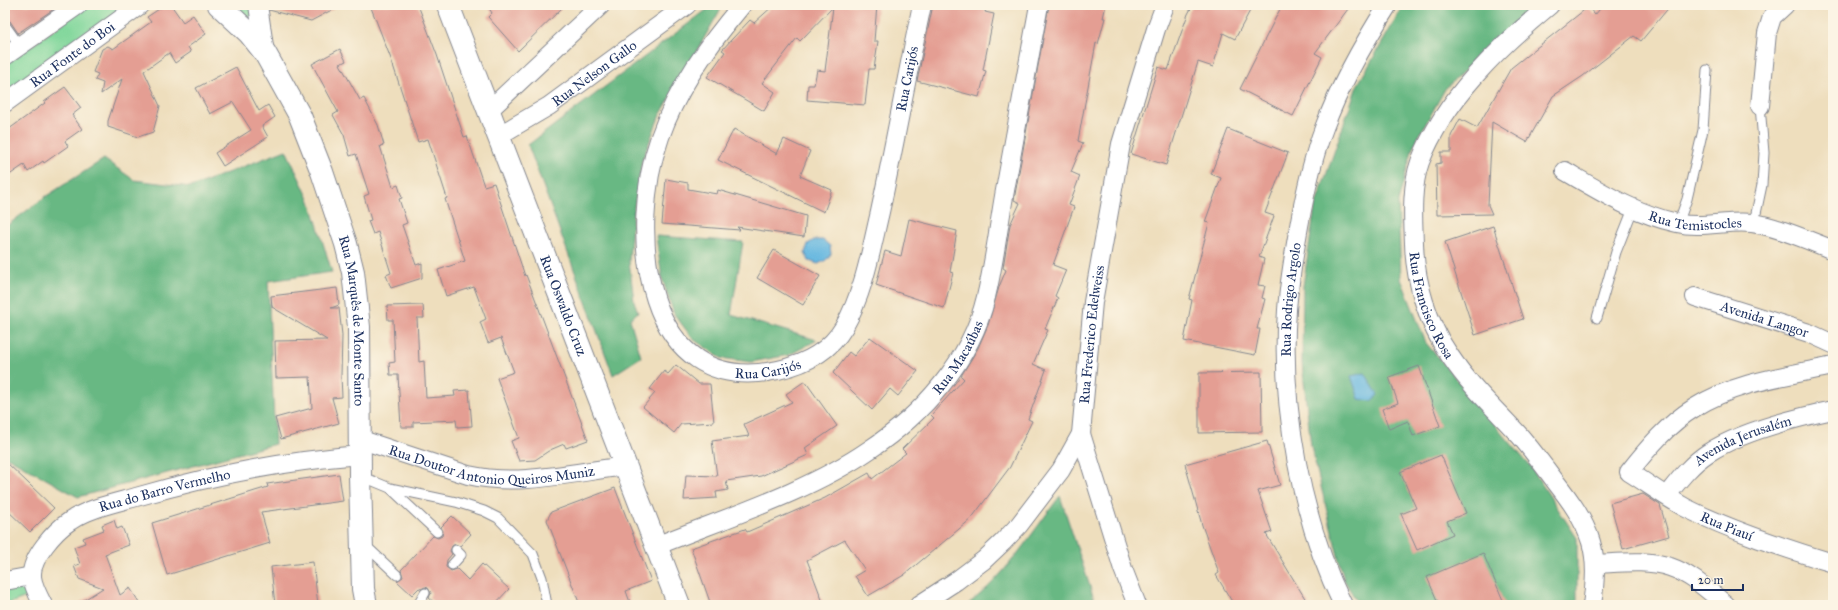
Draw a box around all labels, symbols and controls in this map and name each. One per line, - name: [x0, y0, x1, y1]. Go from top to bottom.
- street label: Rua Fonte do Boi: [26, 18, 118, 91]
- street label: Rua Nelson Gallo: [548, 36, 640, 110]
- street label: Rua Carijós: [892, 45, 922, 113]
- street label: Rua Temistocles: [1646, 207, 1742, 234]
- street label: Rua Marquês de Monte Santo: [335, 233, 368, 406]
- street label: Rua Rodrigo Argolo: [1277, 241, 1304, 357]
- street label: Rua Francisco Rosa: [1406, 251, 1458, 362]
- street label: Rua Oswaldo Cruz: [537, 253, 591, 359]
- street label: Rua Frederico Edelweiss: [1075, 264, 1108, 405]
- street label: Avenida Langor: [1718, 297, 1811, 341]
- street label: Rua Macaúbas: [929, 318, 986, 398]
- street label: Rua Carijós: [734, 355, 803, 382]
- street label: Avenida Jerusalém: [1689, 412, 1794, 470]
- street label: Rua Doutor Antonio Queiros Muniz: [387, 441, 596, 488]
- street label: Rua do Barro Vermelho: [97, 465, 232, 515]
- street label: Rua Piauí: [1698, 508, 1757, 545]
- scale bar: [1692, 566, 1743, 592]
- text: 20 m: [1698, 573, 1724, 587]

